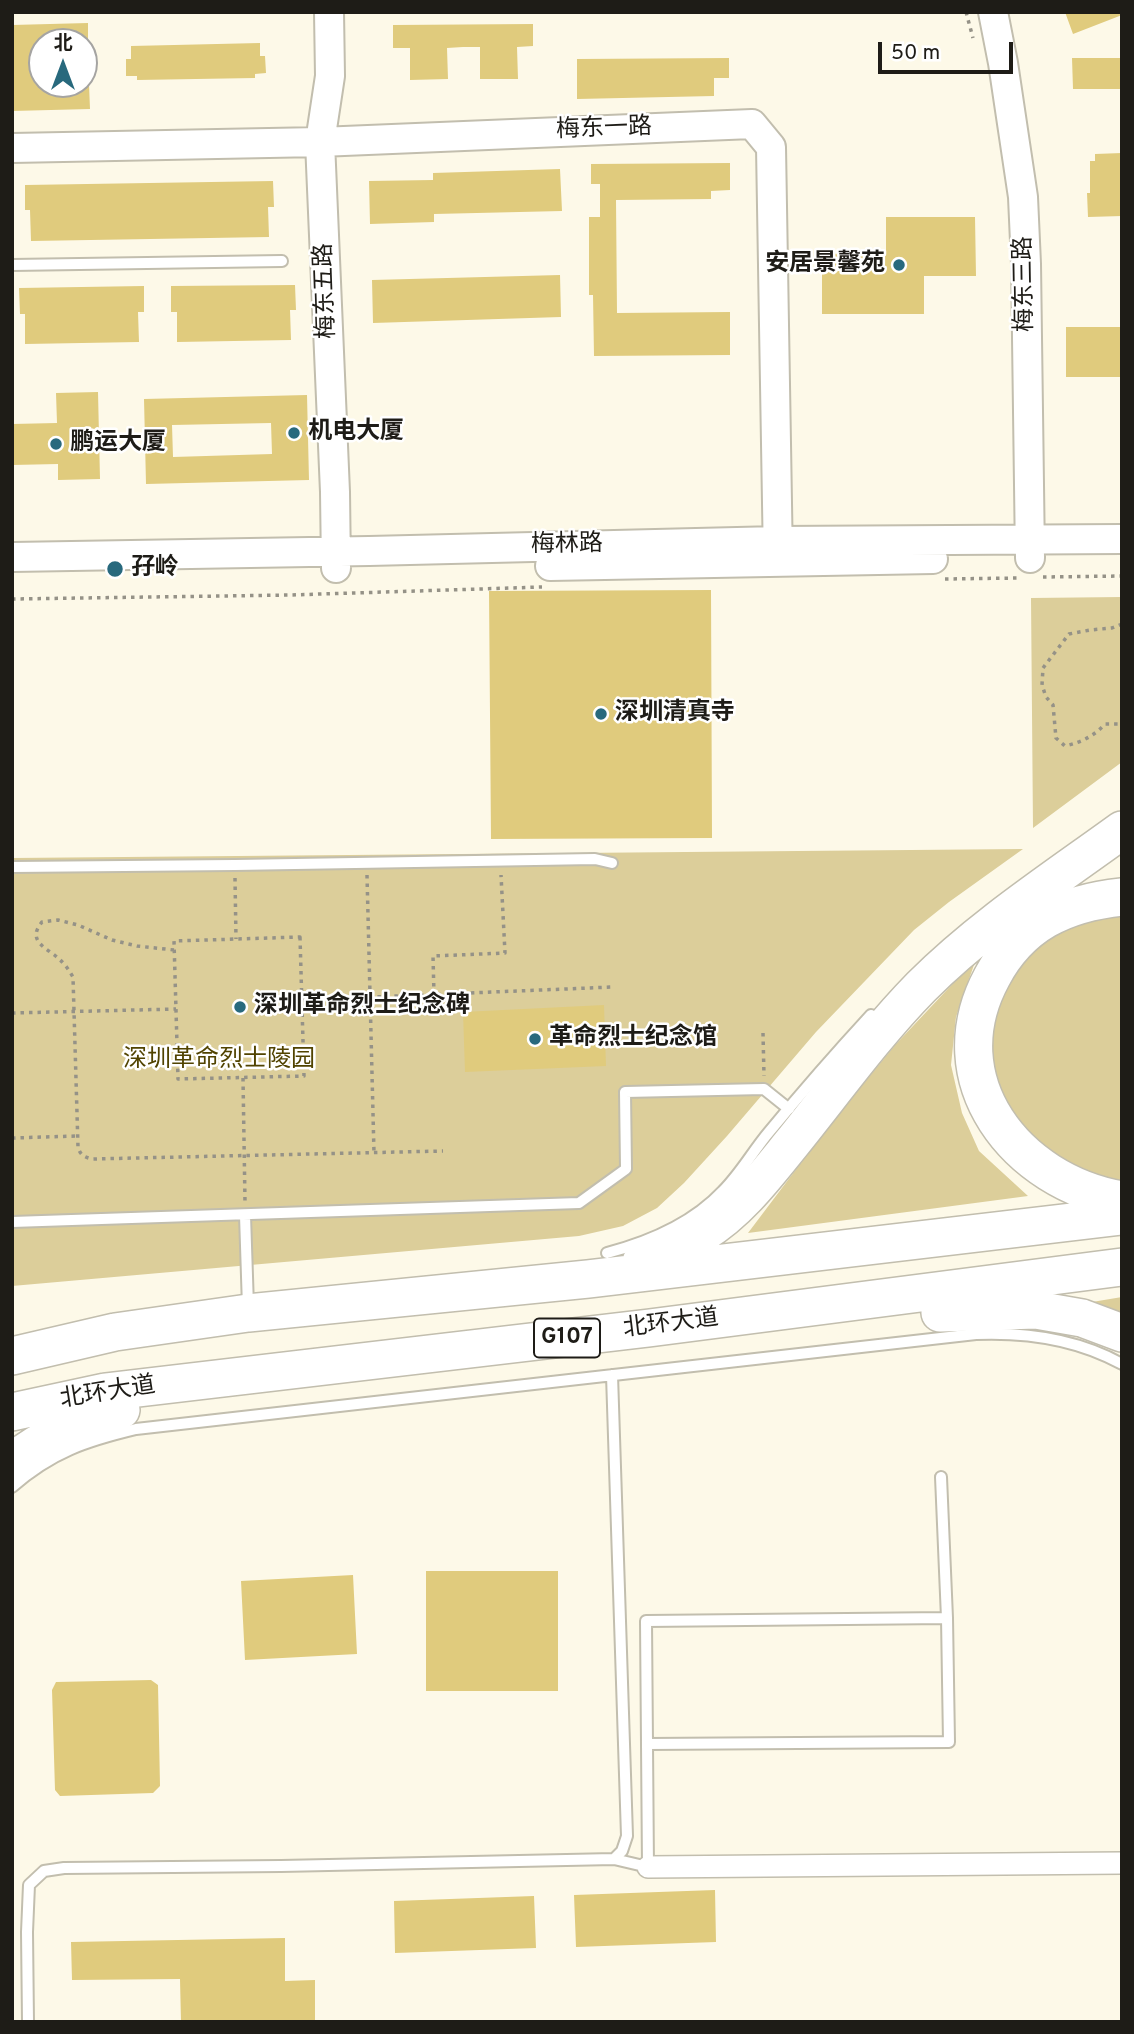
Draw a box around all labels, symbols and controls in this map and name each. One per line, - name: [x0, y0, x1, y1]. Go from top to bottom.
- north arrow: [28, 28, 98, 98]
- scale bar: [882, 28, 1017, 72]
- text: 北: [53, 32, 73, 56]
- text: 50 m: [891, 40, 940, 67]
- street label: 梅东一路: [556, 114, 652, 146]
- street label: 梅东三路: [1011, 236, 1041, 332]
- street label: 梅东五路: [311, 243, 343, 339]
- place label: 安居景馨苑: [765, 251, 885, 279]
- marker: 安居景馨苑: [891, 257, 907, 273]
- place label: 机电大厦: [308, 419, 404, 447]
- marker: 机电大厦: [286, 425, 302, 441]
- place label: 鹏运大厦: [70, 430, 166, 458]
- marker: 鹏运大厦: [48, 436, 64, 452]
- street label: 梅林路: [531, 531, 603, 561]
- place label: 孖岭: [131, 555, 179, 583]
- marker: 孖岭: [105, 559, 125, 579]
- place label: 深圳清真寺: [615, 700, 735, 728]
- marker: 深圳清真寺: [593, 706, 609, 722]
- place label: 深圳革命烈士纪念碑: [254, 993, 470, 1021]
- marker: 深圳革命烈士纪念碑: [232, 999, 248, 1015]
- place label: 革命烈士纪念馆: [549, 1025, 717, 1053]
- marker: 革命烈士纪念馆: [527, 1031, 543, 1047]
- park label: 深圳革命烈士陵园: [123, 1047, 315, 1075]
- street label: 北环大道: [622, 1305, 720, 1345]
- road number: G107: [534, 1318, 600, 1358]
- street label: 北环大道: [58, 1372, 158, 1416]

